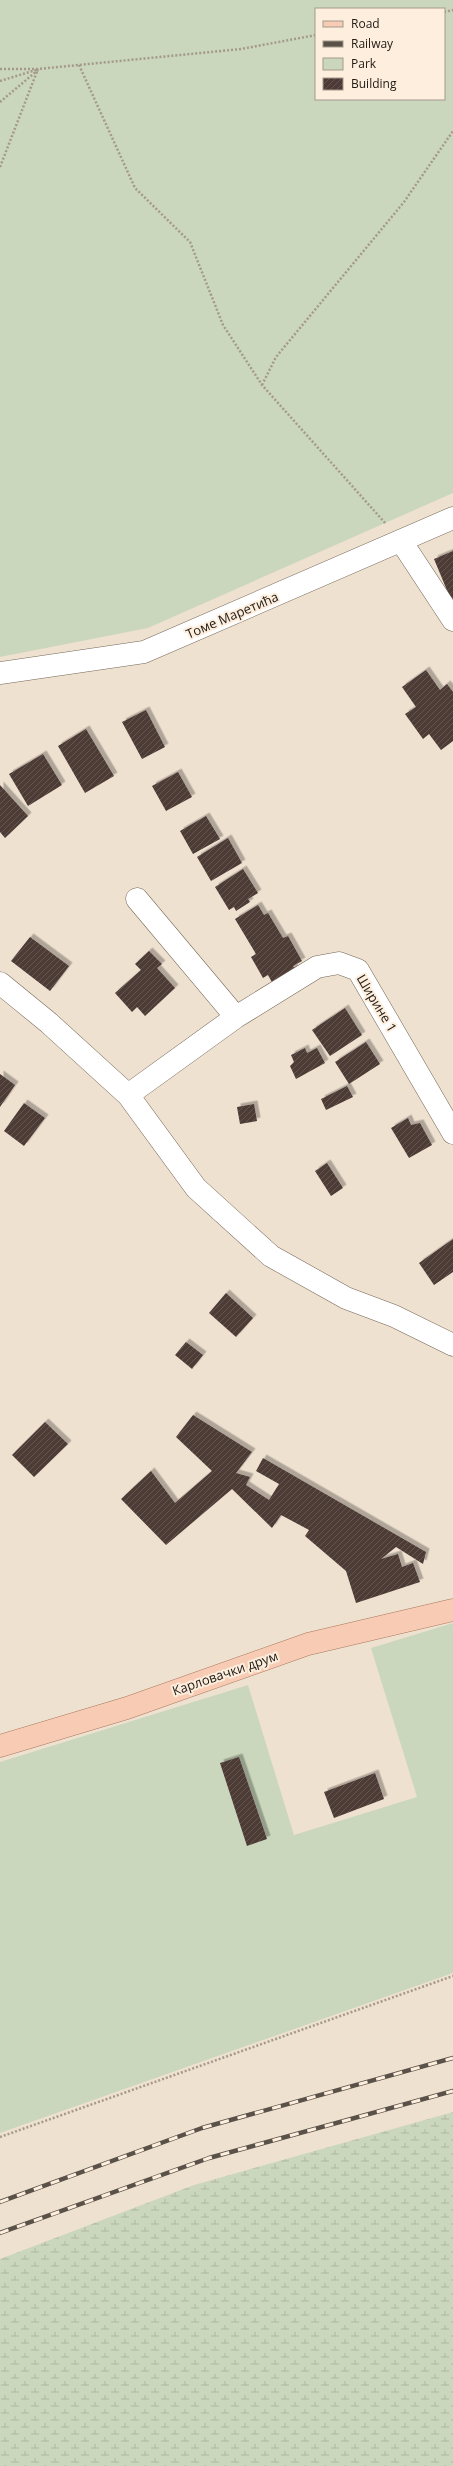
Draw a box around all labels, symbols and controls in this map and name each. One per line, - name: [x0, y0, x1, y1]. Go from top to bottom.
- legend: [315, 8, 445, 100]
- text: Road: [351, 15, 380, 32]
- text: Railway: [351, 35, 394, 52]
- text: Park: [351, 55, 377, 72]
- text: Building: [351, 75, 397, 92]
- street label: Томе Маретића: [183, 587, 281, 643]
- street label: Ширине 1: [353, 971, 401, 1035]
- street label: Карловачки друм: [170, 1646, 280, 1700]

